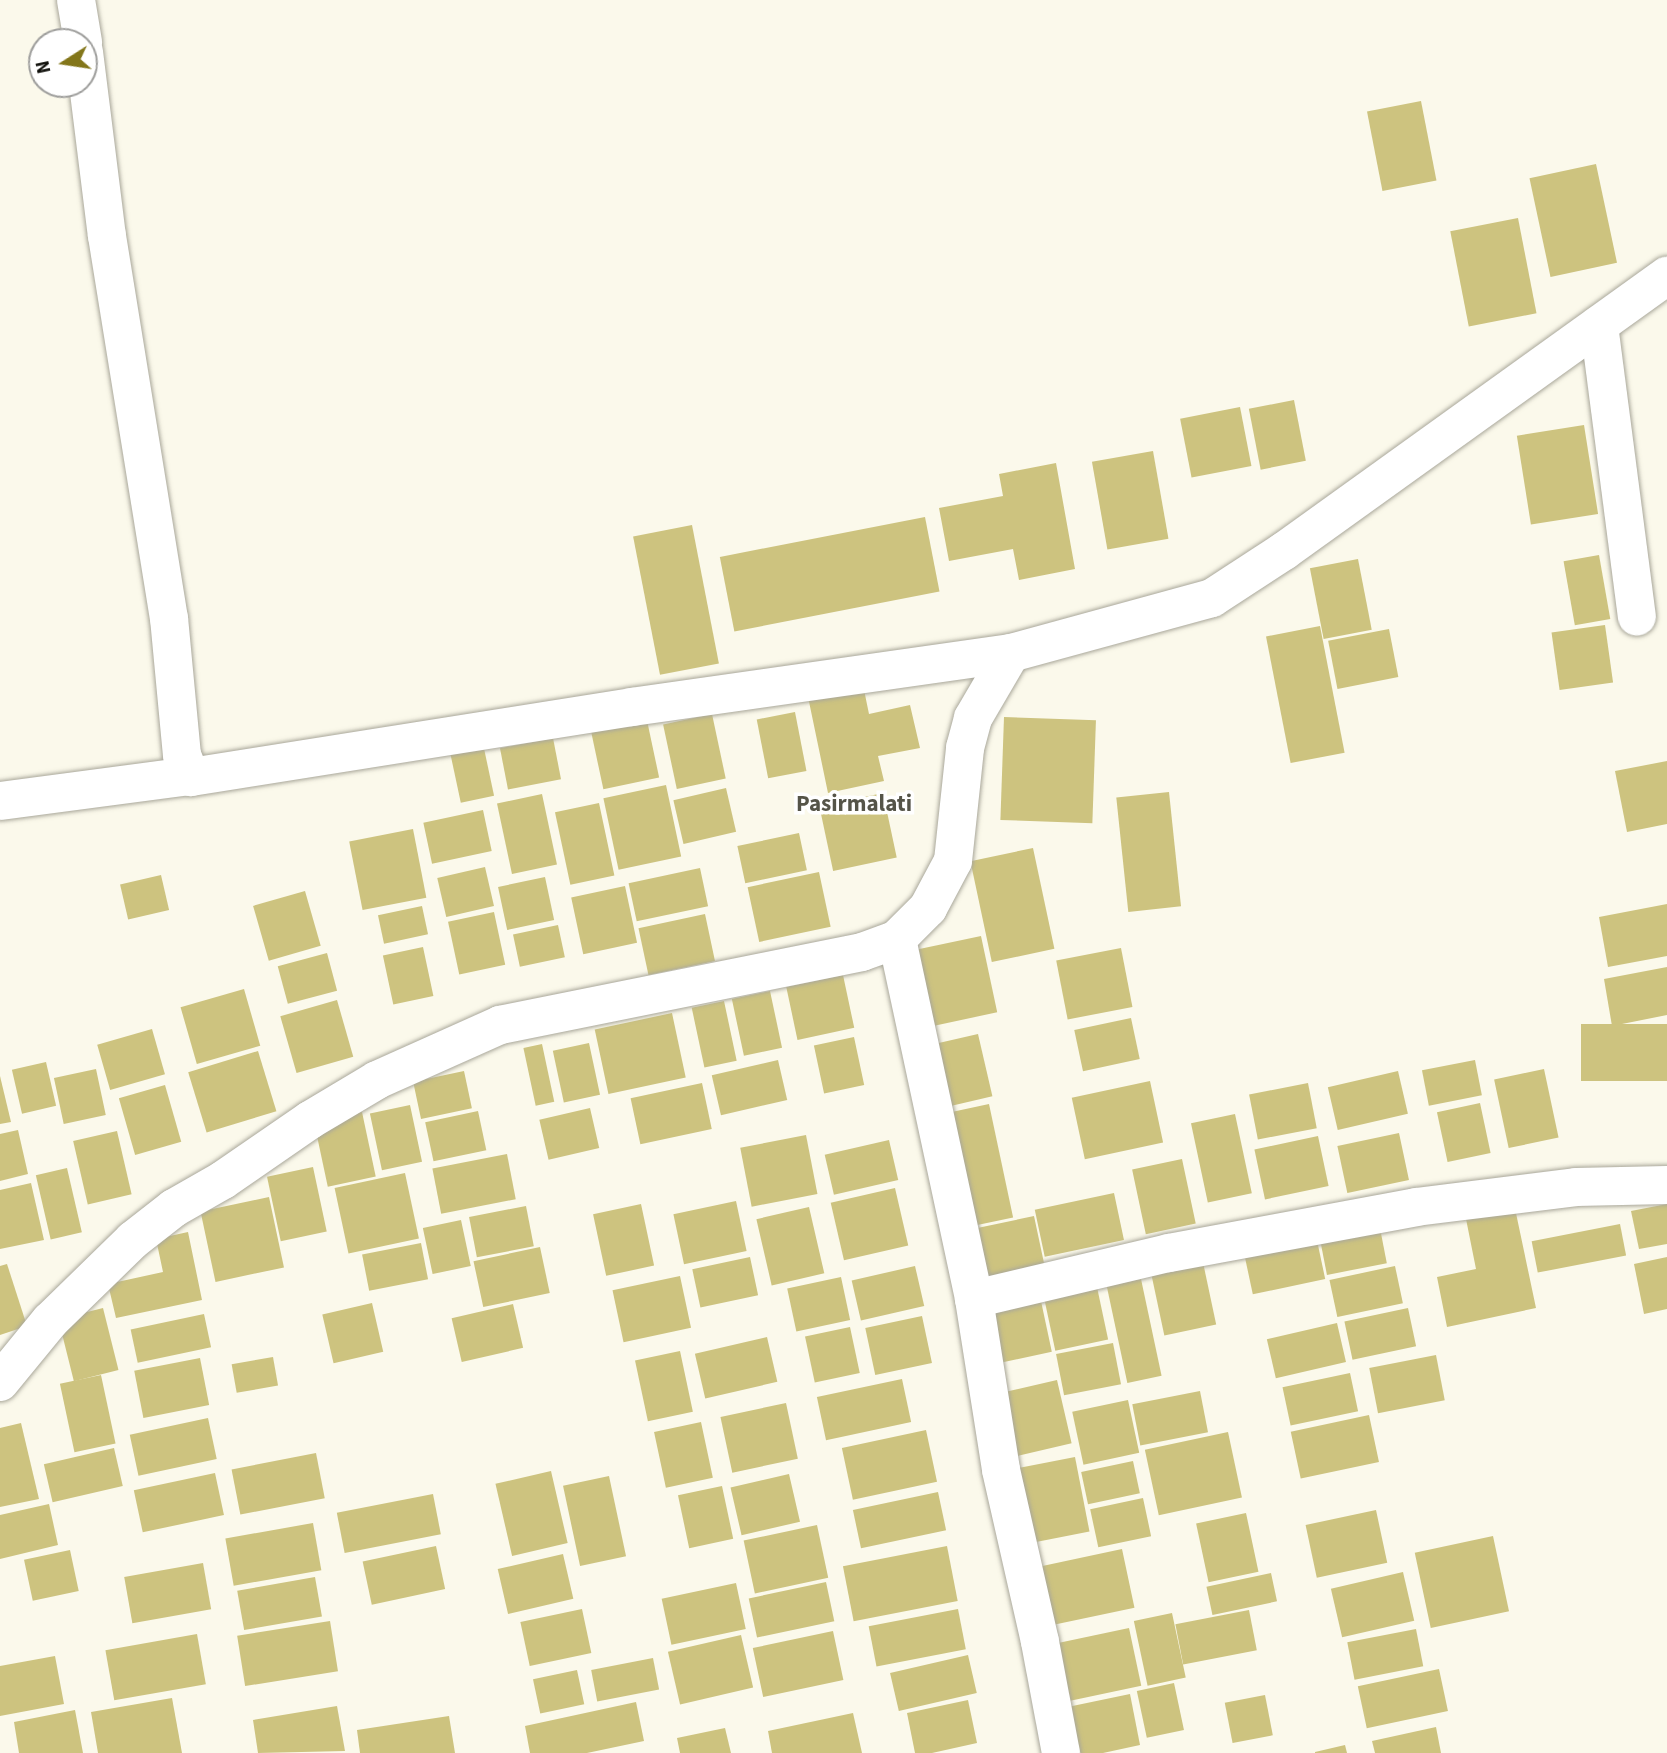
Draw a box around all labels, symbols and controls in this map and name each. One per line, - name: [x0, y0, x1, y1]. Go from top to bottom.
- north arrow: [28, 28, 98, 98]
- text: N: [29, 58, 58, 76]
- district label: Pasirmalati: [796, 790, 912, 818]

